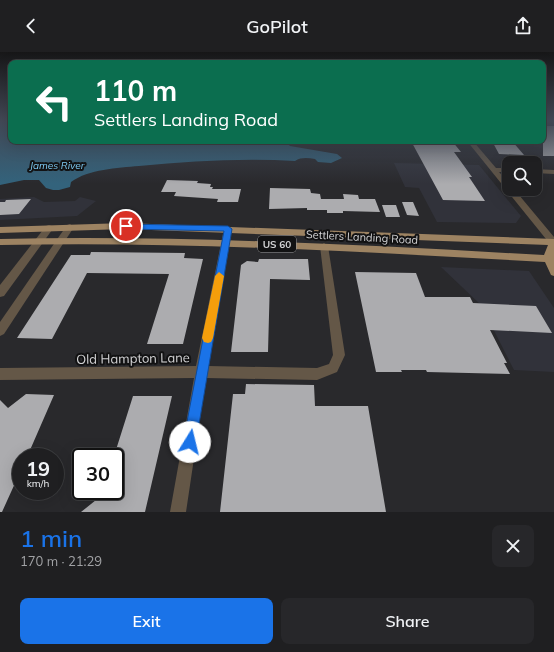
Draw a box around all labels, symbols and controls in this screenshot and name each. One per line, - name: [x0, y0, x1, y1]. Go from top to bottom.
- icon: back: [20, 15, 42, 37]
- text: GoPilot: [246, 15, 308, 38]
- icon: share: [512, 15, 534, 37]
- text: 110 m: [94, 73, 177, 108]
- icon: left: [28, 76, 80, 128]
- text: Settlers Landing Road: [94, 108, 278, 131]
- map controls: [502, 156, 542, 196]
- button: search: [502, 156, 542, 196]
- water label: James River: [29, 159, 85, 172]
- pin: [109, 209, 143, 243]
- icon: arrive: [115, 215, 137, 237]
- street label: Settlers Landing Road: [305, 227, 419, 247]
- road number: US 60: [258, 236, 296, 252]
- street label: Old Hampton Lane: [76, 349, 190, 367]
- position arrow: [169, 421, 211, 463]
- speed limit sign: 30: [72, 448, 124, 500]
- text: 19: [26, 456, 50, 481]
- text: km/h: [27, 477, 49, 490]
- text: 1 min: [20, 523, 82, 553]
- button: close: [492, 525, 534, 567]
- text: 170 m · 21:29: [20, 553, 102, 569]
- button: Exit: [20, 598, 273, 644]
- button: Share: [281, 598, 534, 644]

